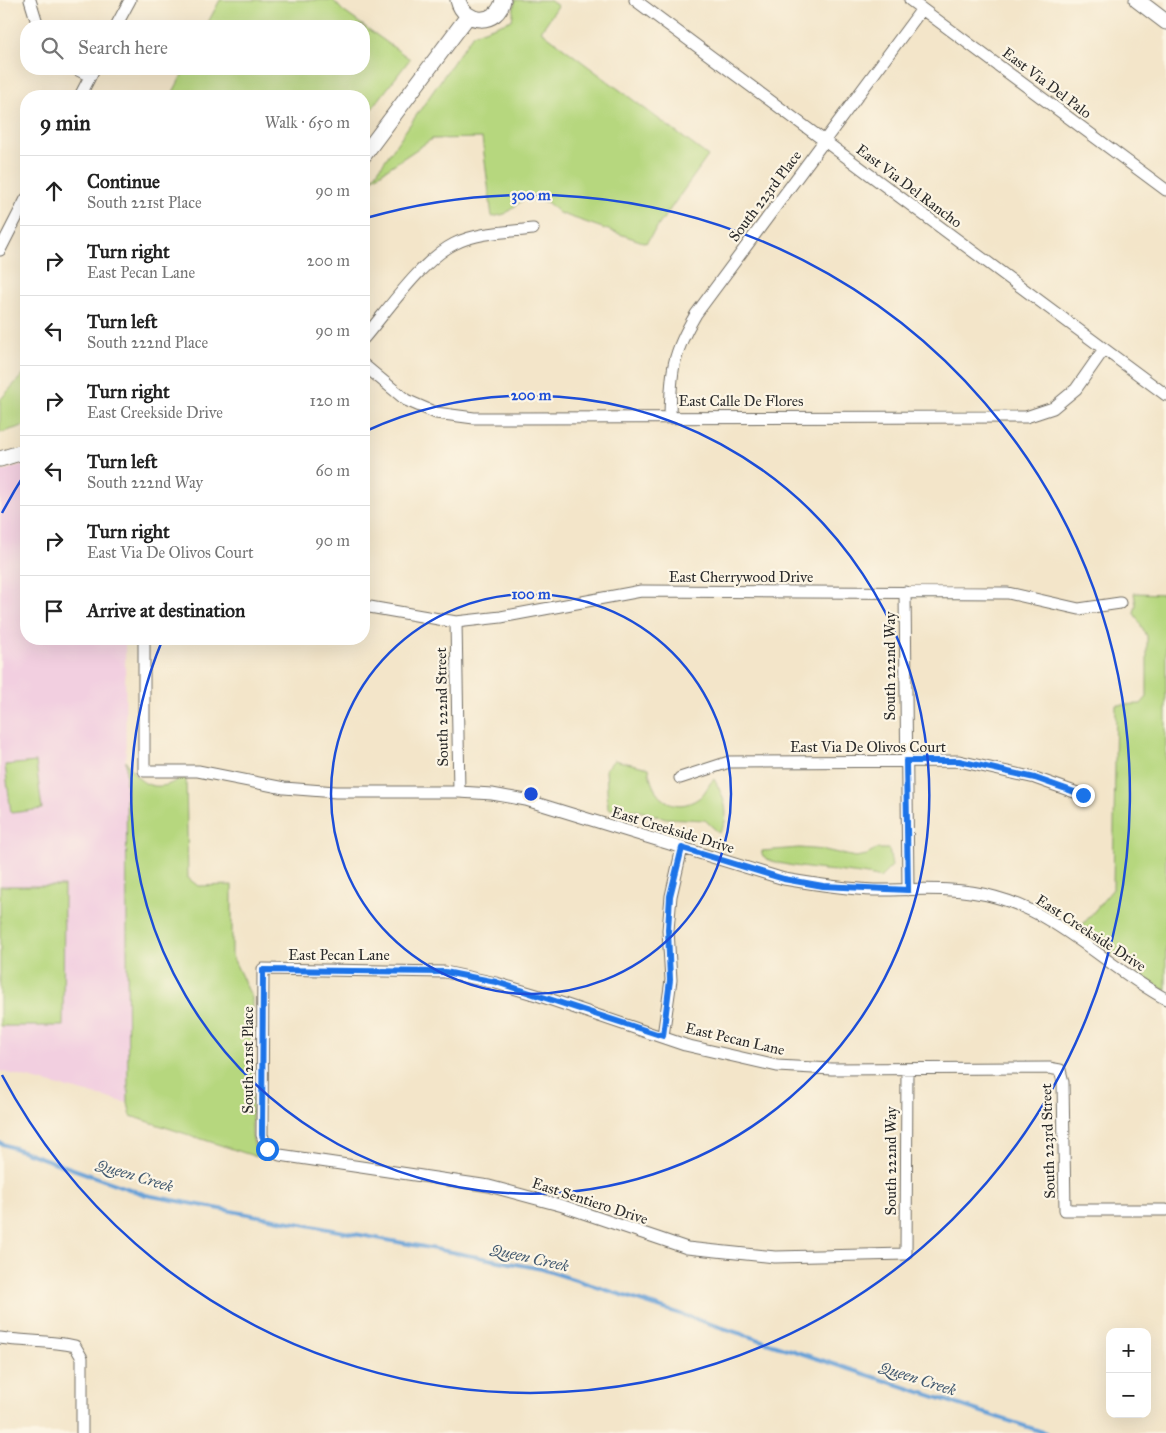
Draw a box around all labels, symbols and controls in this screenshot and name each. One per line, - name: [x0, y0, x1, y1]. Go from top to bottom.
- search box: [20, 20, 370, 75]
- icon: search: [38, 34, 66, 62]
- text: Search here: [78, 36, 168, 59]
- street label: East Via Del Palo: [999, 44, 1095, 123]
- text: 9 min: [40, 110, 91, 136]
- text: Walk · 650 m: [265, 113, 350, 132]
- street label: East Via Del Rancho: [853, 140, 966, 232]
- street label: South 223rd Place: [725, 147, 805, 245]
- text: Continue: [87, 170, 160, 193]
- icon: ahead: [40, 177, 68, 205]
- text: 90 m: [315, 181, 350, 200]
- text: 300 m: [511, 186, 551, 205]
- text: South 221st Place: [87, 193, 202, 212]
- text: Turn right: [87, 240, 170, 263]
- icon: right: [40, 247, 68, 275]
- text: 200 m: [307, 251, 350, 270]
- text: East Pecan Lane: [87, 263, 195, 282]
- text: Turn left: [87, 310, 157, 333]
- icon: left: [40, 317, 68, 345]
- text: 90 m: [315, 321, 350, 340]
- text: South 222nd Place: [87, 333, 208, 352]
- text: Turn right: [87, 380, 170, 403]
- text: 200 m: [511, 386, 552, 404]
- icon: right: [40, 387, 68, 415]
- text: 120 m: [310, 391, 350, 410]
- street label: East Calle De Flores: [678, 392, 804, 410]
- text: East Creekside Drive: [87, 403, 223, 422]
- text: Turn left: [87, 450, 157, 473]
- icon: left: [40, 457, 68, 485]
- text: 60 m: [316, 461, 350, 480]
- text: South 222nd Way: [87, 473, 203, 492]
- text: Turn right: [87, 520, 170, 543]
- icon: right: [40, 527, 68, 555]
- text: 90 m: [315, 531, 350, 550]
- text: East Via De Olivos Court: [87, 543, 254, 562]
- street label: East Cherrywood Drive: [669, 568, 813, 586]
- text: 100 m: [511, 585, 551, 603]
- icon: arrive: [40, 597, 68, 625]
- text: Arrive at destination: [87, 599, 245, 622]
- street label: South 222nd Way: [881, 611, 899, 720]
- street label: South 222nd Street: [432, 646, 452, 767]
- street label: East Via De Olivos Court: [790, 738, 947, 756]
- route end: [1072, 784, 1095, 807]
- centre of rings: [522, 785, 540, 803]
- street label: East Creekside Drive: [609, 803, 737, 857]
- street label: East Creekside Drive: [1033, 891, 1149, 975]
- street label: East Pecan Lane: [288, 946, 390, 964]
- street label: South 221st Place: [239, 1006, 257, 1114]
- street label: East Pecan Lane: [684, 1019, 786, 1059]
- street label: South 223rd Street: [1037, 1082, 1059, 1199]
- street label: South 222nd Way: [882, 1106, 900, 1215]
- route start: [256, 1138, 279, 1161]
- water label: Queen Creek: [93, 1154, 176, 1196]
- street label: East Sentiero Drive: [530, 1174, 650, 1228]
- water label: Queen Creek: [488, 1239, 571, 1276]
- map controls: [1106, 1328, 1151, 1418]
- button: +: [1106, 1328, 1151, 1373]
- water label: Queen Creek: [876, 1357, 959, 1400]
- button: −: [1106, 1373, 1151, 1418]

